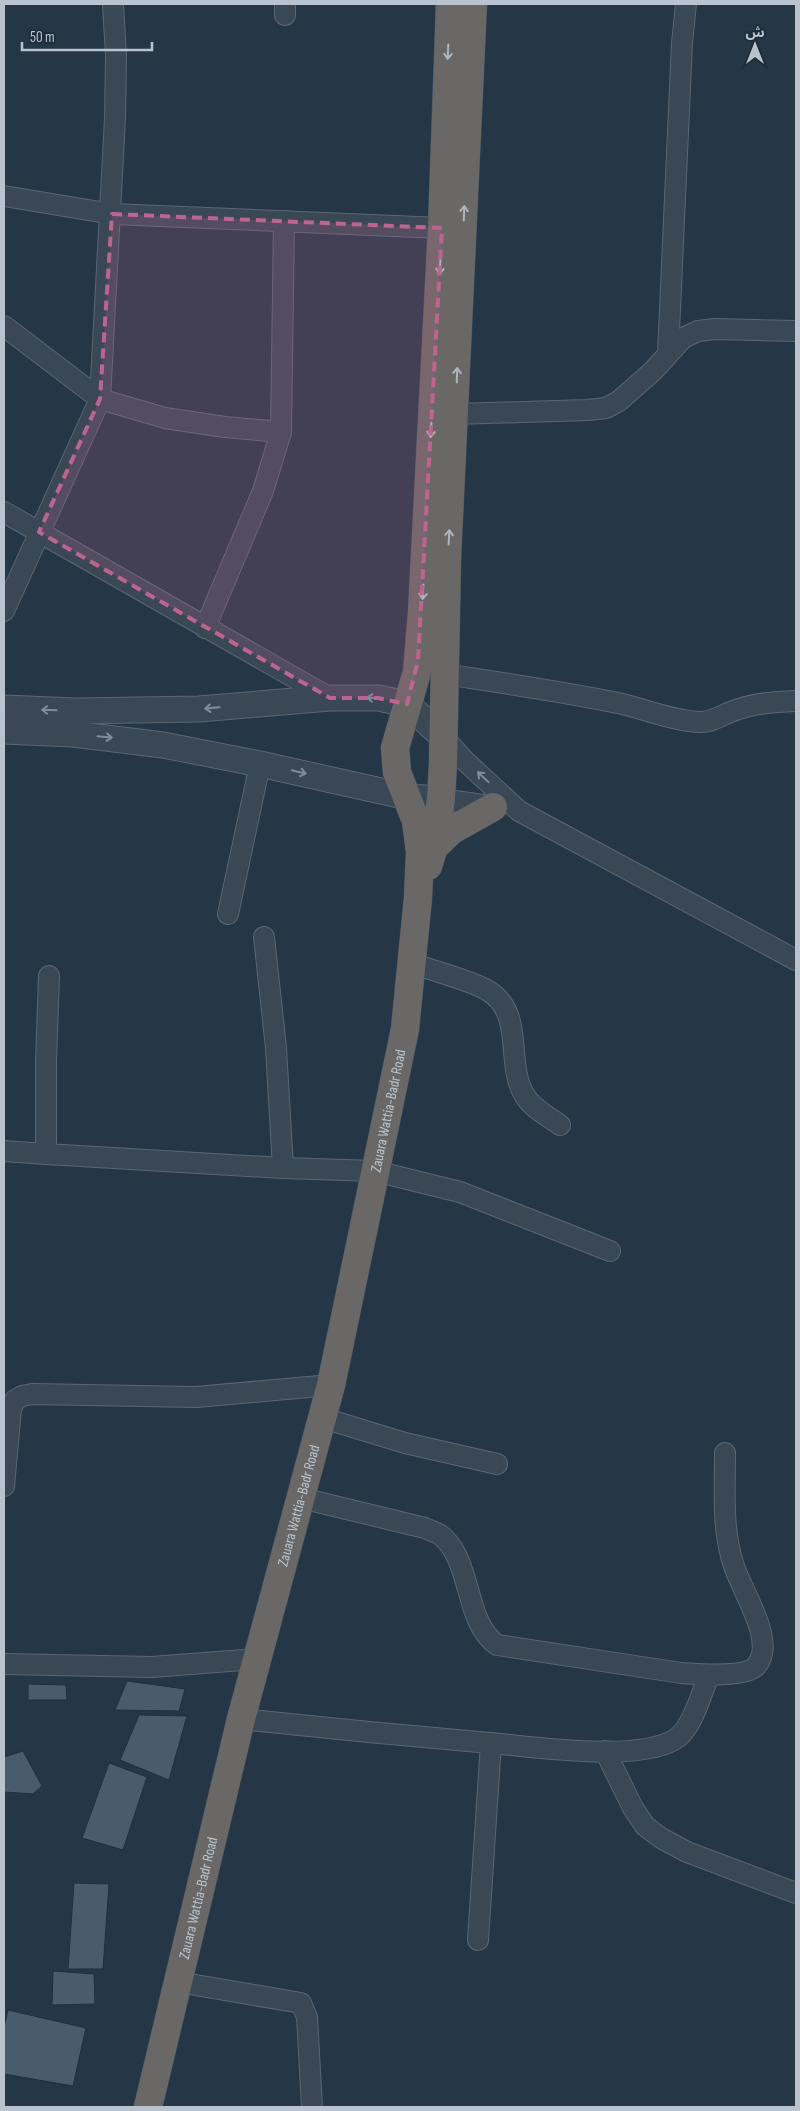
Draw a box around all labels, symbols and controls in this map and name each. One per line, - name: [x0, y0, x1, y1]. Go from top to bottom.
- scale bar: [22, 20, 152, 52]
- north arrow: [730, 20, 780, 70]
- text: ش: [745, 24, 765, 41]
- text: 50 m: [30, 28, 55, 47]
- one-way arrow: [444, 44, 453, 60]
- one-way arrow: [460, 205, 469, 221]
- one-way arrow: [435, 259, 444, 275]
- one-way arrow: [453, 367, 462, 383]
- one-way arrow: [426, 421, 435, 437]
- one-way arrow: [444, 530, 453, 546]
- one-way arrow: [419, 584, 428, 600]
- one-way arrow: [366, 693, 382, 702]
- one-way arrow: [204, 704, 220, 713]
- one-way arrow: [42, 705, 58, 715]
- one-way arrow: [96, 733, 112, 742]
- one-way arrow: [291, 768, 307, 777]
- one-way arrow: [477, 771, 489, 783]
- street label: Zauara Wattia-Badr Road: [366, 1048, 411, 1174]
- street label: Zauara Wattia-Badr Road: [274, 1443, 324, 1569]
- street label: Zauara Wattia-Badr Road: [175, 1835, 222, 1961]

